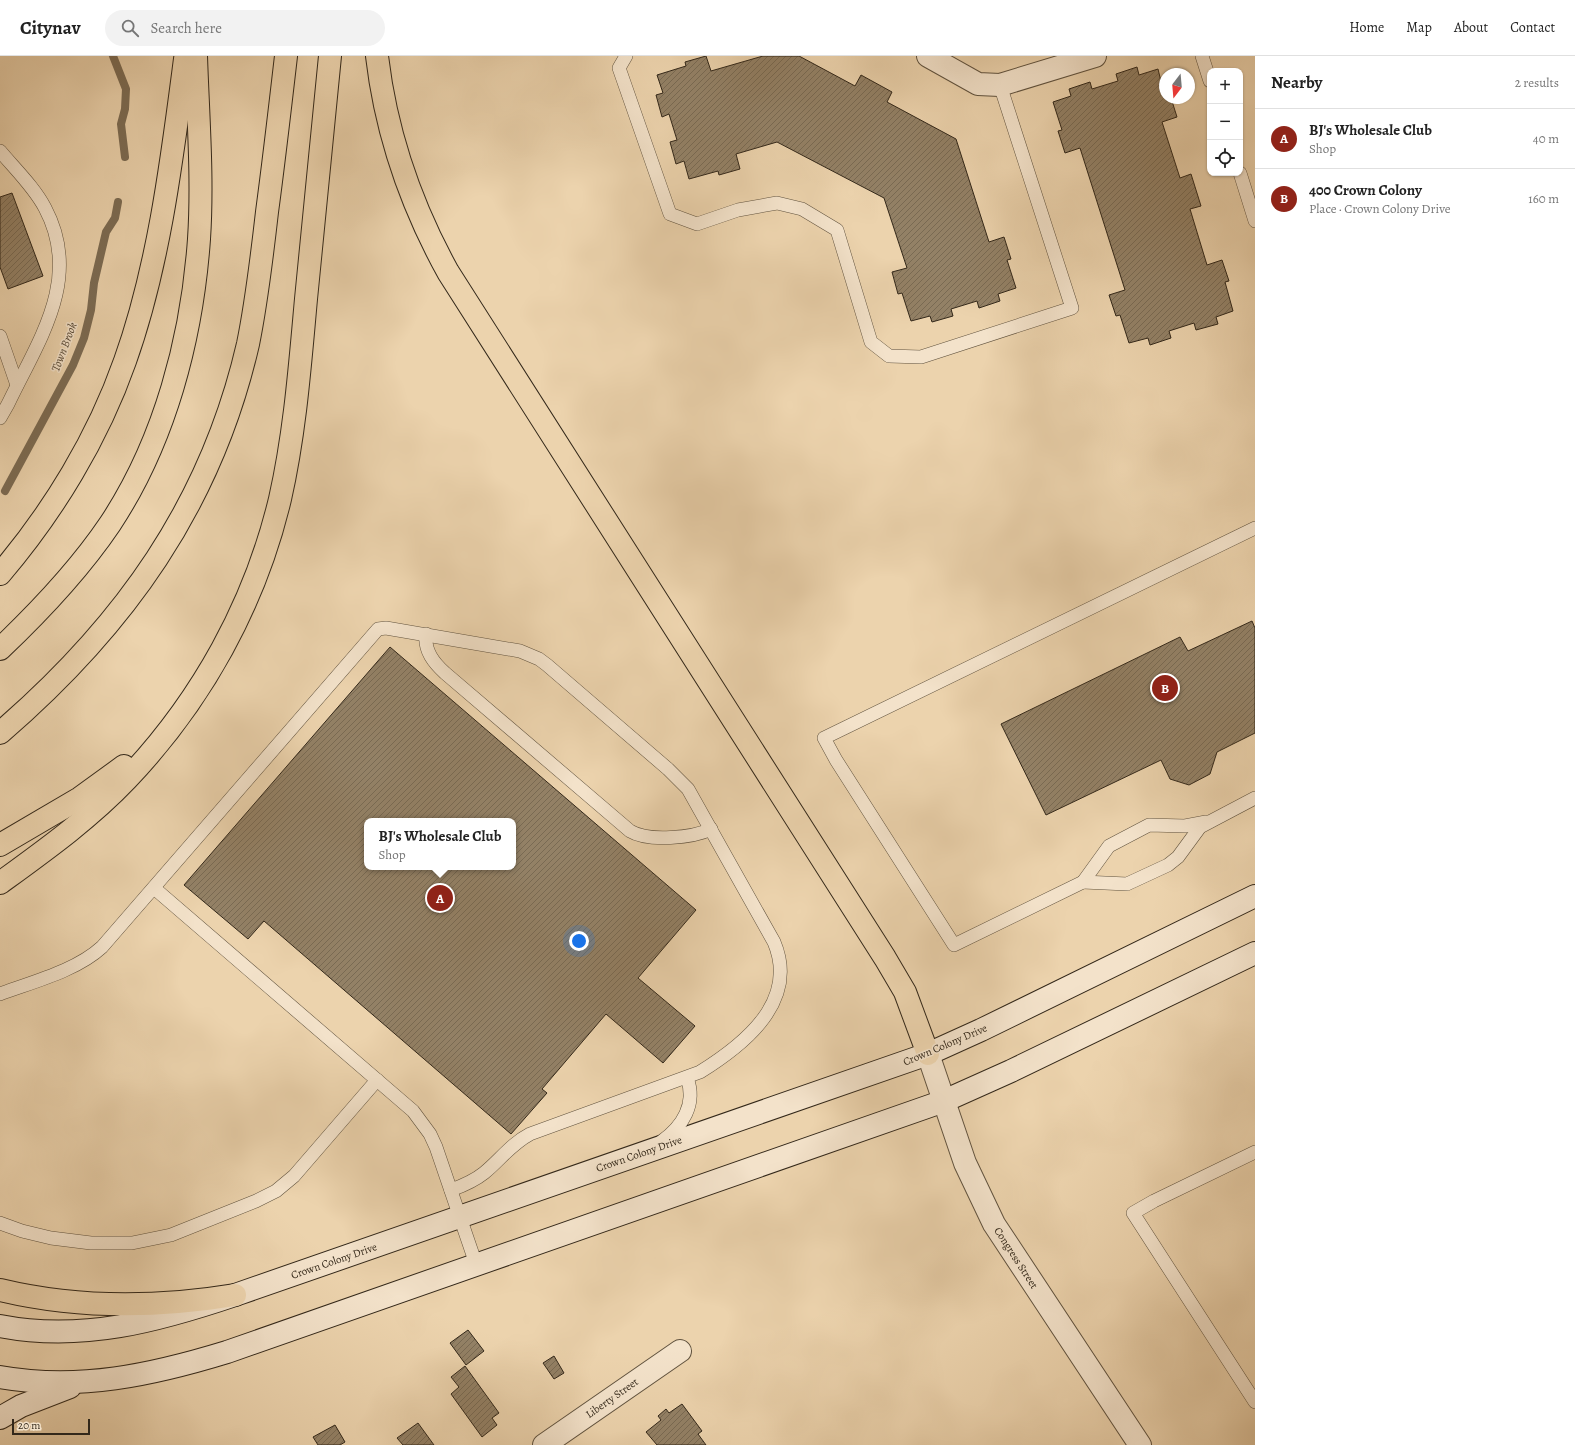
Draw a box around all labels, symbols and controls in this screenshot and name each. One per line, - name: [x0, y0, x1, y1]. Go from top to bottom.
- search box: [105, 10, 385, 46]
- text: Citynav: [20, 15, 81, 41]
- icon: search: [119, 17, 141, 39]
- text: Search here: [151, 18, 222, 38]
- text: Home: [1349, 18, 1384, 37]
- text: Map: [1406, 18, 1432, 37]
- text: About: [1454, 18, 1488, 37]
- text: Contact: [1510, 18, 1555, 37]
- north arrow: [1159, 68, 1195, 104]
- map controls: [1207, 68, 1243, 176]
- button: +: [1207, 68, 1243, 104]
- text: Nearby: [1271, 71, 1322, 94]
- text: 2 results: [1515, 74, 1559, 91]
- button: −: [1207, 104, 1243, 140]
- text: BJ's Wholesale Club: [1309, 120, 1432, 140]
- text: A: [1280, 130, 1288, 147]
- text: 40 m: [1533, 130, 1559, 147]
- button: locate: [1207, 140, 1243, 176]
- text: Shop: [1309, 140, 1336, 157]
- text: 400 Crown Colony: [1309, 180, 1422, 200]
- text: B: [1280, 190, 1288, 207]
- text: 160 m: [1528, 190, 1559, 207]
- text: Place · Crown Colony Drive: [1309, 200, 1451, 217]
- water label: Town Brook: [47, 319, 81, 374]
- pin: B: [1152, 673, 1178, 703]
- popup: [364, 818, 516, 870]
- text: BJ's Wholesale Club: [379, 826, 501, 846]
- text: Shop: [379, 846, 406, 863]
- pin: A: [427, 883, 453, 913]
- your location: [569, 931, 589, 951]
- street label: Crown Colony Drive: [901, 1020, 989, 1069]
- street label: Crown Colony Drive: [594, 1132, 684, 1176]
- street label: Congress Street: [990, 1224, 1042, 1292]
- street label: Crown Colony Drive: [289, 1239, 379, 1283]
- street label: Liberty Street: [583, 1374, 642, 1422]
- scale bar: [12, 1417, 90, 1436]
- text: 20 m: [18, 1418, 40, 1433]

